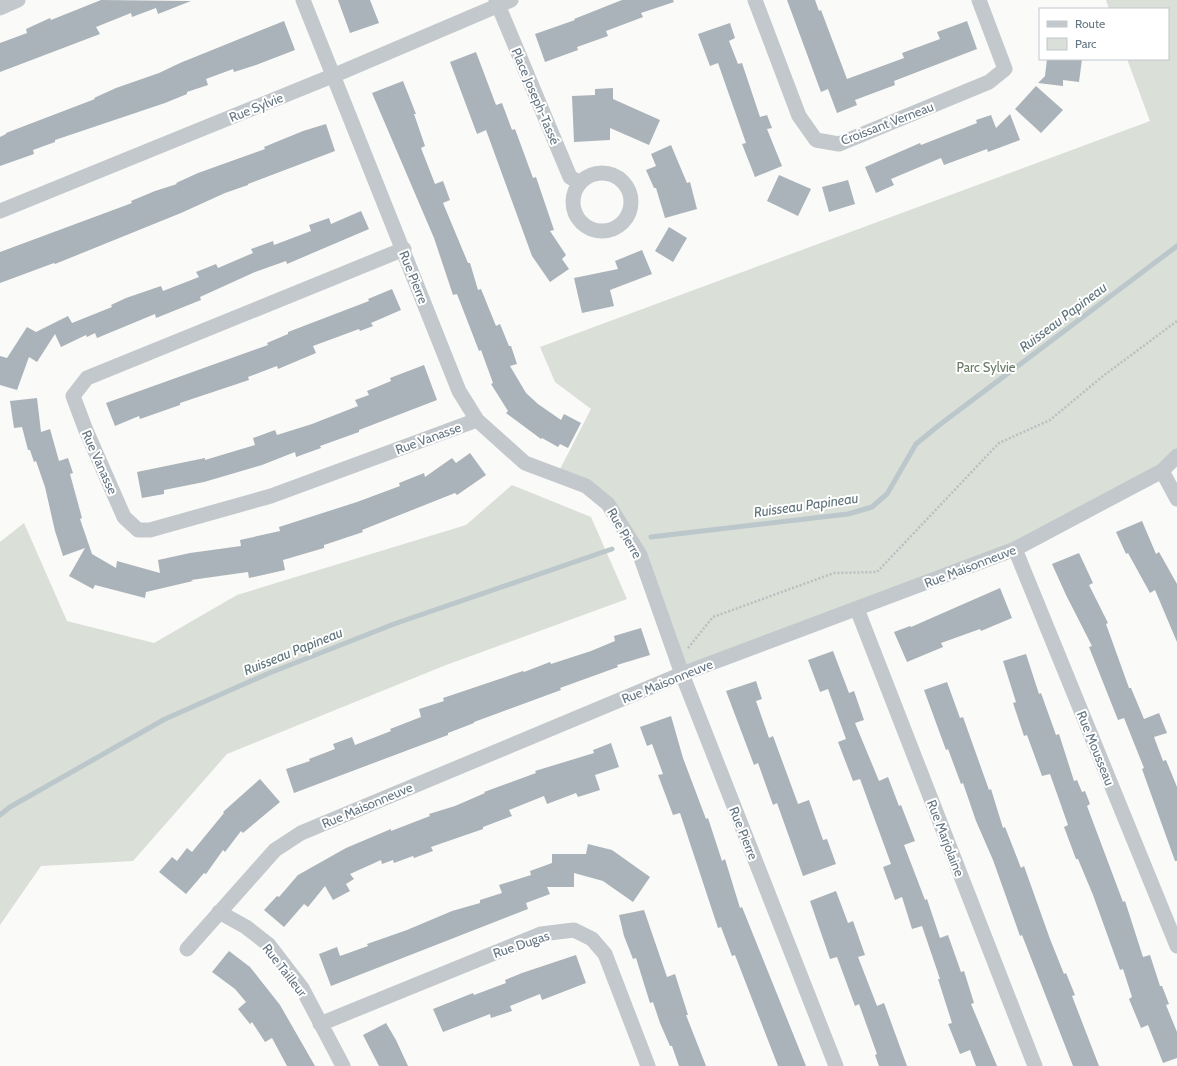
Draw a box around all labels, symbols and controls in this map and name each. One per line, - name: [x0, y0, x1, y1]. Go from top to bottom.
- legend: [1039, 8, 1169, 60]
- text: Route: [1075, 16, 1105, 31]
- text: Parc: [1075, 36, 1097, 51]
- street label: Place Joseph-Tassé: [508, 45, 564, 147]
- street label: Rue Sylvie: [227, 89, 286, 125]
- street label: Croissant Verneau: [838, 98, 936, 148]
- street label: Rue Pierre: [396, 248, 432, 306]
- water label: Ruisseau Papineau: [1015, 278, 1111, 356]
- park label: Parc Sylvie: [957, 359, 1016, 375]
- street label: Rue Vanasse: [393, 419, 463, 457]
- street label: Rue Vanasse: [79, 427, 121, 497]
- water label: Ruisseau Papineau: [753, 489, 860, 521]
- street label: Rue Pierre: [604, 505, 646, 561]
- street label: Rue Maisonneuve: [922, 541, 1018, 591]
- water label: Ruisseau Papineau: [241, 623, 345, 679]
- street label: Rue Maisonneuve: [619, 655, 715, 707]
- street label: Rue Mousseau: [1074, 708, 1118, 788]
- street label: Rue Maisonneuve: [319, 779, 415, 831]
- street label: Rue Marjolaine: [923, 797, 968, 879]
- street label: Rue Pierre: [726, 804, 762, 862]
- street label: Rue Dugas: [491, 927, 552, 961]
- street label: Rue Tailleur: [259, 940, 311, 1000]

